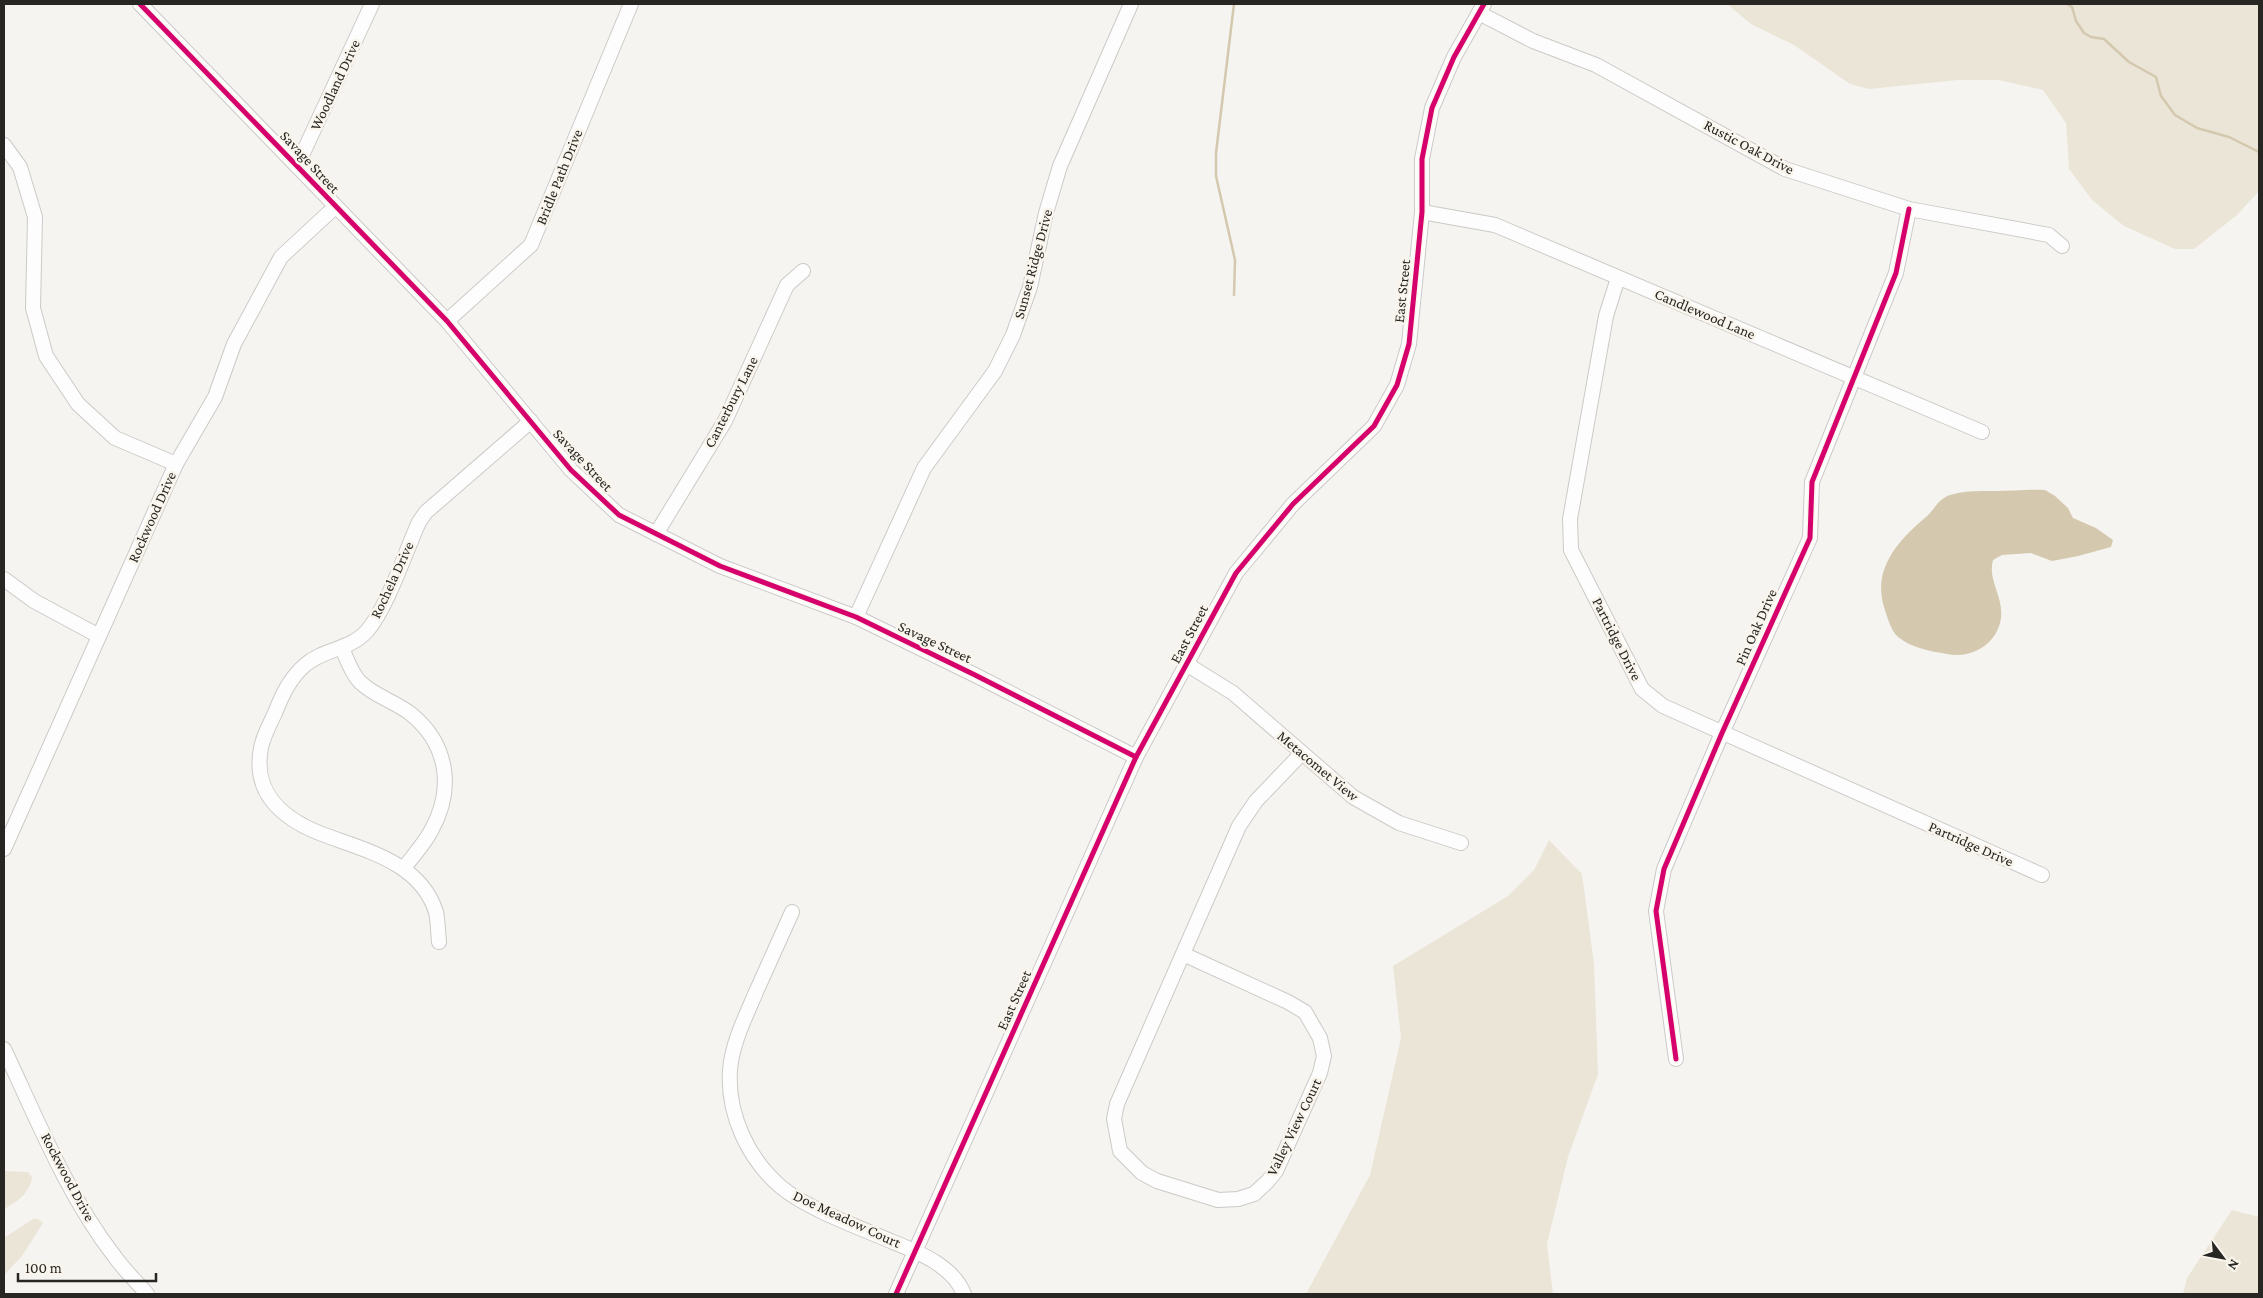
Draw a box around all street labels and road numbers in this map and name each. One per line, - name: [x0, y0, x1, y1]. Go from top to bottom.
- street label: Woodland Drive: [307, 37, 363, 133]
- street label: Rustic Oak Drive: [1701, 117, 1797, 178]
- street label: Bridle Path Drive: [533, 127, 586, 227]
- street label: Savage Street: [276, 128, 344, 198]
- street label: Sunset Ridge Drive: [1011, 207, 1056, 321]
- street label: East Street: [1391, 257, 1413, 324]
- street label: Candlewood Lane: [1652, 286, 1758, 343]
- street label: Canterbury Lane: [701, 353, 762, 451]
- street label: Savage Street: [549, 426, 617, 496]
- street label: Rockwood Drive: [125, 469, 179, 565]
- street label: Rochela Drive: [367, 539, 417, 621]
- street label: Pin Oak Drive: [1732, 586, 1780, 668]
- street label: Partridge Drive: [1588, 595, 1645, 684]
- street label: East Street: [1167, 601, 1212, 666]
- street label: Savage Street: [895, 618, 975, 667]
- street label: Metacomet View: [1274, 727, 1362, 805]
- street label: Partridge Drive: [1926, 818, 2016, 871]
- street label: East Street: [994, 967, 1035, 1032]
- street label: Valley View Court: [1264, 1075, 1326, 1179]
- street label: Rockwood Drive: [38, 1130, 98, 1224]
- street label: Doe Meadow Court: [791, 1187, 904, 1251]

